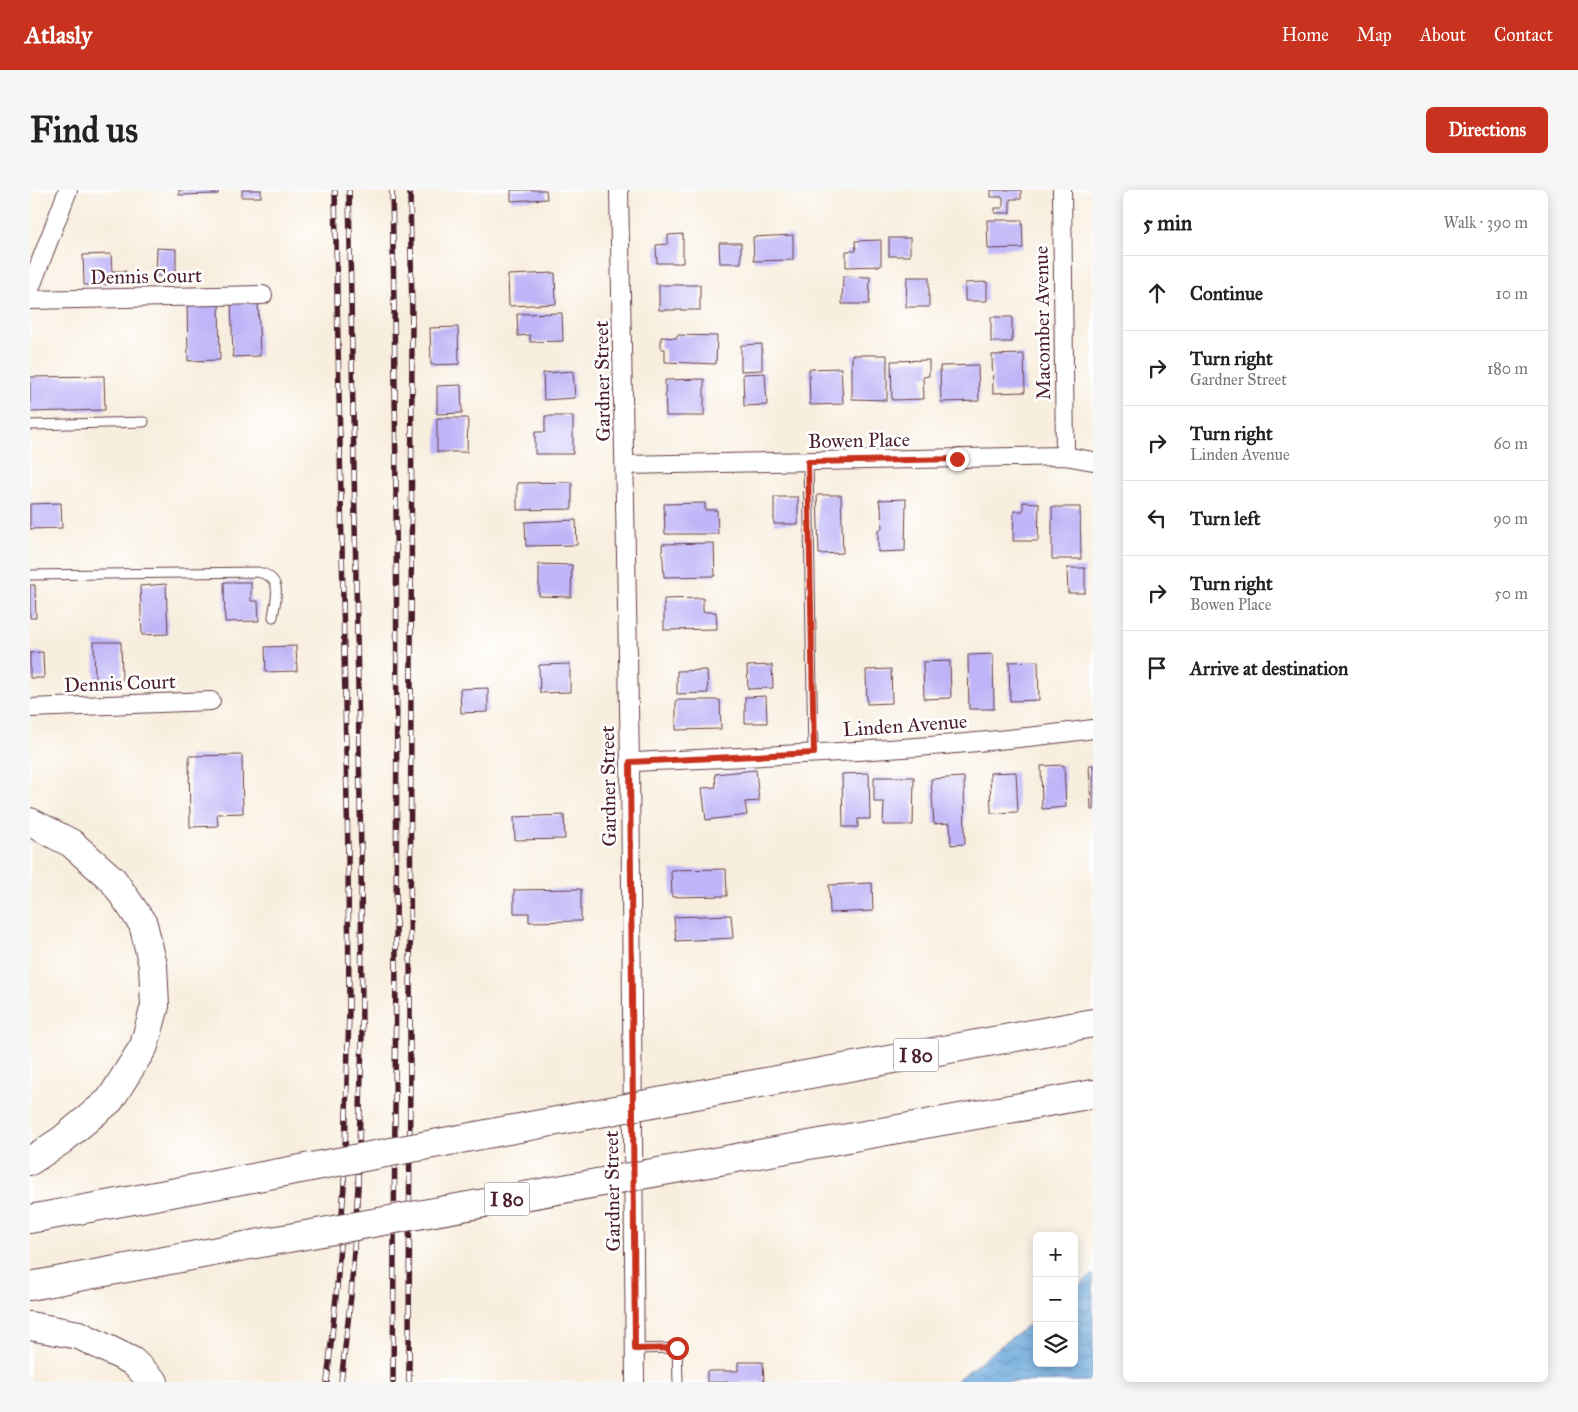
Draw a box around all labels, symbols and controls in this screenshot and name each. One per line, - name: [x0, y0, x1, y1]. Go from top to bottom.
- text: Atlasly: [25, 20, 92, 50]
- text: Home: [1282, 24, 1329, 46]
- text: Map: [1357, 24, 1392, 46]
- text: About: [1420, 24, 1466, 46]
- text: Contact: [1494, 24, 1553, 46]
- button: Directions: [1426, 107, 1548, 153]
- text: Find us: [30, 109, 138, 152]
- text: 5 min: [1143, 210, 1192, 236]
- text: Walk · 390 m: [1443, 213, 1528, 232]
- street label: Macomber Avenue: [1029, 246, 1055, 400]
- street label: Dennis Court: [90, 263, 202, 289]
- icon: ahead: [1143, 279, 1171, 307]
- text: Continue: [1190, 282, 1263, 305]
- text: 10 m: [1496, 284, 1528, 303]
- street label: Gardner Street: [589, 320, 615, 442]
- text: Turn right: [1190, 347, 1273, 370]
- icon: right: [1143, 354, 1171, 382]
- text: 180 m: [1487, 359, 1528, 378]
- text: Gardner Street: [1190, 370, 1287, 389]
- text: Turn right: [1190, 422, 1273, 445]
- street label: Bowen Place: [808, 427, 910, 453]
- icon: right: [1143, 429, 1171, 457]
- text: 60 m: [1494, 434, 1528, 453]
- text: Linden Avenue: [1190, 445, 1290, 464]
- route end: [946, 448, 969, 471]
- icon: left: [1143, 504, 1171, 532]
- text: Turn left: [1190, 507, 1260, 530]
- text: 90 m: [1493, 509, 1528, 528]
- text: Turn right: [1190, 572, 1273, 595]
- icon: right: [1143, 579, 1171, 607]
- text: 50 m: [1494, 584, 1528, 603]
- text: Bowen Place: [1190, 595, 1271, 614]
- icon: arrive: [1143, 654, 1171, 682]
- text: Arrive at destination: [1190, 657, 1348, 680]
- street label: Dennis Court: [64, 669, 176, 697]
- street label: Linden Avenue: [842, 709, 968, 741]
- street label: Gardner Street: [595, 725, 621, 847]
- road number: I 80: [894, 1038, 938, 1072]
- street label: Gardner Street: [599, 1130, 625, 1252]
- road number: I 80: [484, 1182, 530, 1216]
- map controls: [1033, 1232, 1078, 1367]
- button: +: [1033, 1232, 1078, 1277]
- button: −: [1033, 1277, 1078, 1322]
- button: layers: [1033, 1322, 1078, 1367]
- route start: [666, 1337, 689, 1360]

